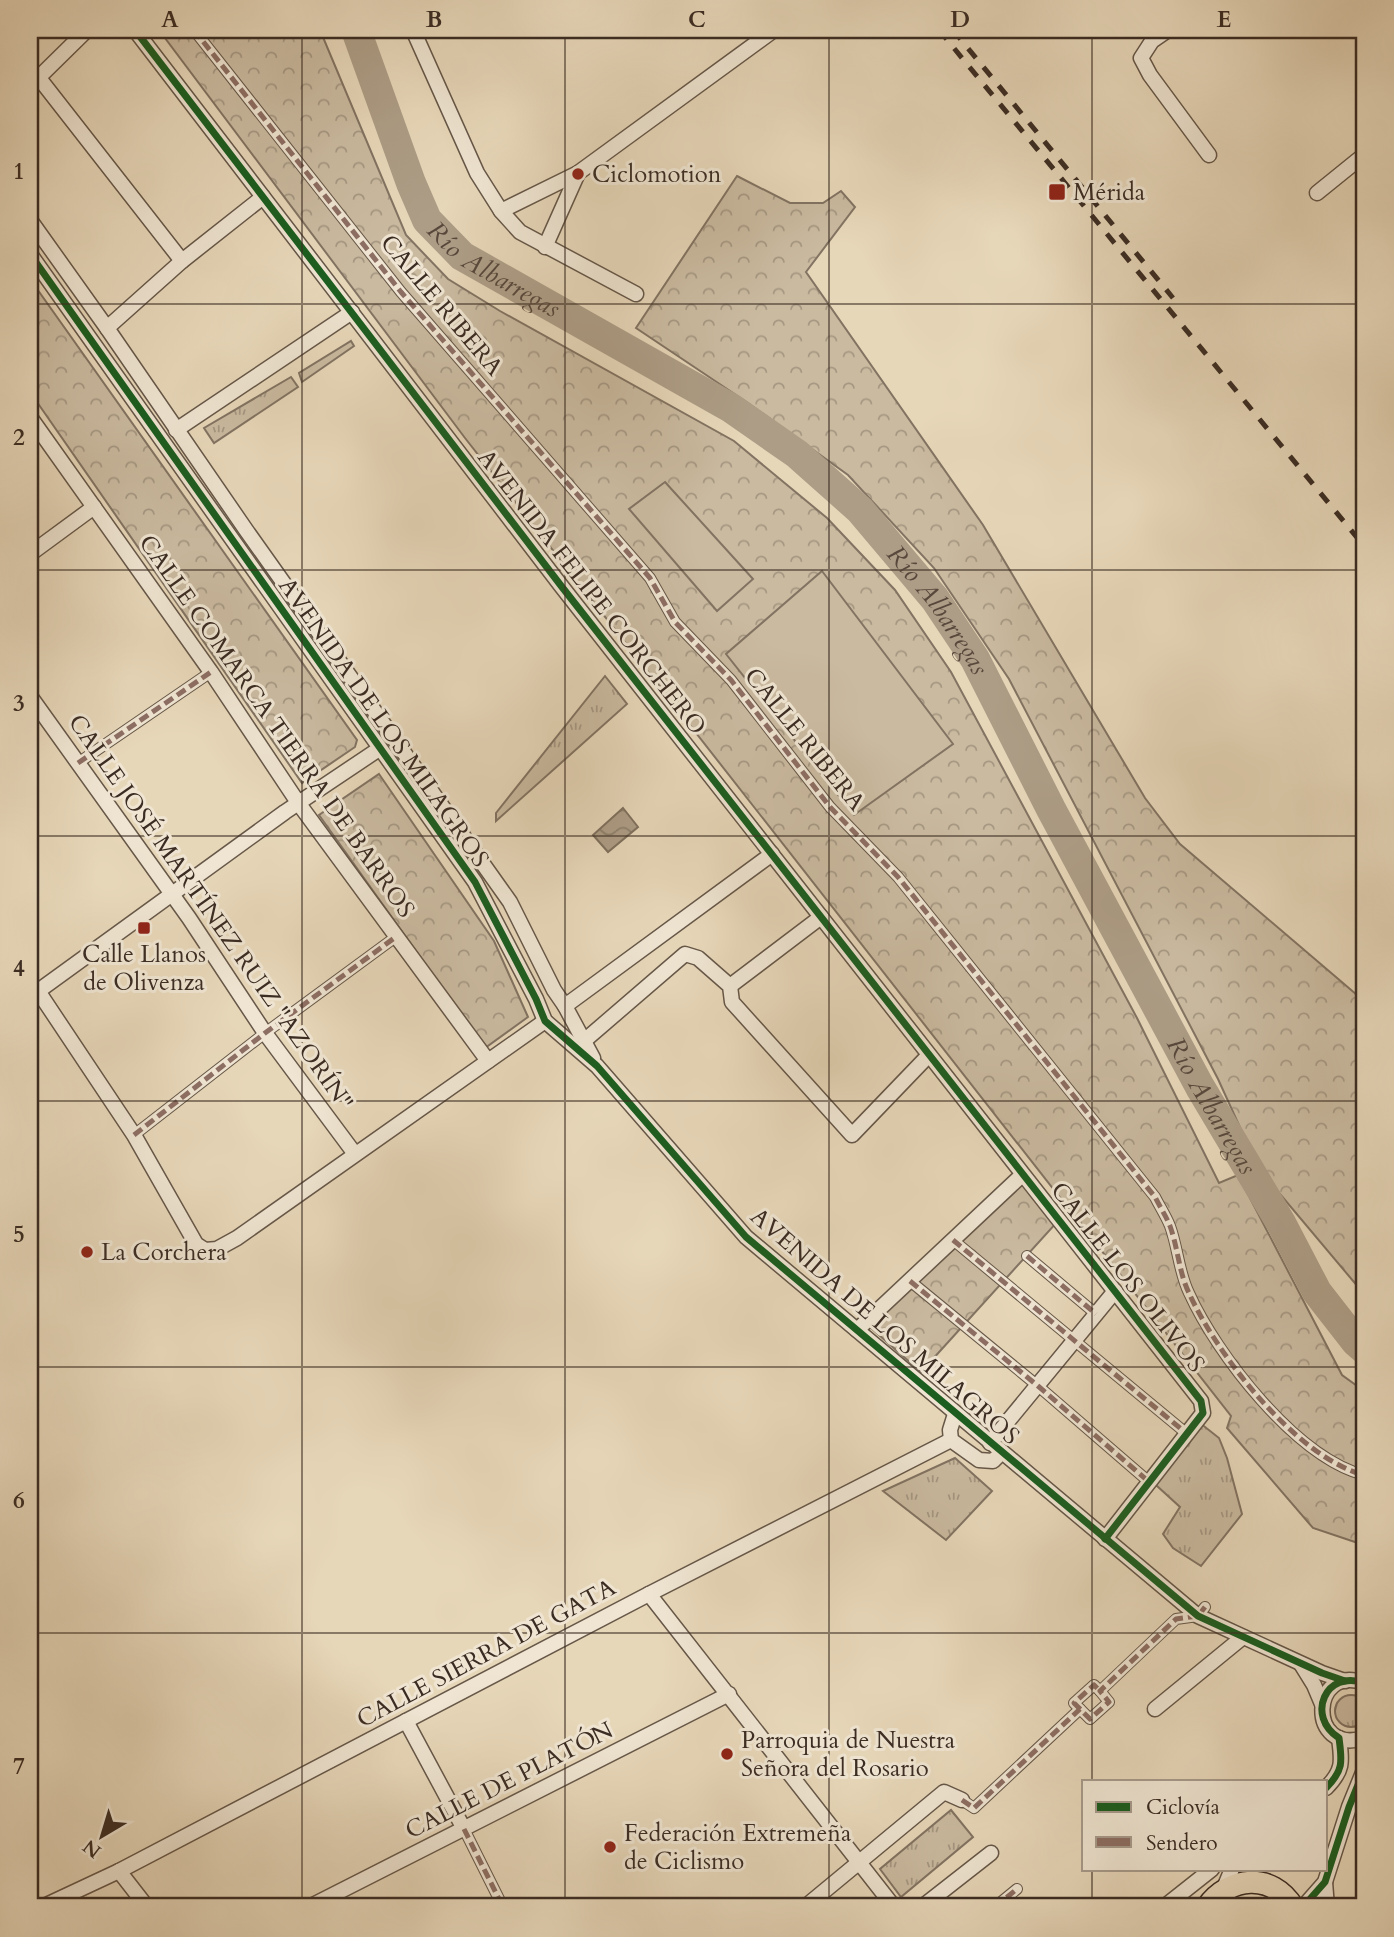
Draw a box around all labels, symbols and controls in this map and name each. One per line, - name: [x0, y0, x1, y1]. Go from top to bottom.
- text: A: [161, 4, 179, 35]
- text: B: [426, 4, 442, 35]
- text: C: [688, 4, 706, 35]
- text: D: [950, 4, 970, 35]
- text: E: [1217, 4, 1231, 35]
- text: 1: [13, 156, 25, 187]
- place label: Ciclomotion: [592, 158, 722, 191]
- marker: Ciclomotion: [570, 166, 586, 182]
- place label: Mérida: [1073, 176, 1146, 209]
- marker: Mérida: [1047, 182, 1067, 202]
- water label: Río Albarregas: [419, 214, 567, 326]
- street label: CALLE RIBERA: [373, 228, 511, 384]
- text: 2: [13, 422, 25, 453]
- street label: AVENIDA FELIPE CORCHERO: [470, 443, 714, 742]
- street label: CALLE COMARCA TIERRA DE BARROS: [131, 528, 422, 924]
- water label: Río Albarregas: [879, 538, 997, 681]
- street label: AVENIDA DE LOS MILAGROS: [271, 571, 496, 874]
- street label: CALLE RIBERA: [737, 661, 873, 819]
- text: 3: [13, 688, 25, 719]
- street label: CALLE JOSÉ MARTÍNEZ RUIZ "AZORÍN": [60, 708, 361, 1117]
- marker: Calle Llanos de Olivenza: [136, 920, 152, 936]
- place label: Calle Llanos de Olivenza: [82, 938, 206, 999]
- text: 4: [13, 953, 25, 984]
- water label: Río Albarregas: [1158, 1031, 1265, 1181]
- street label: CALLE LOS OLIVOS: [1043, 1175, 1212, 1379]
- street label: AVENIDA DE LOS MILAGROS: [743, 1200, 1026, 1452]
- text: 5: [13, 1219, 25, 1250]
- place label: La Corchera: [101, 1236, 227, 1269]
- marker: La Corchera: [79, 1244, 95, 1260]
- text: 6: [13, 1485, 25, 1516]
- street label: CALLE SIERRA DE GATA: [351, 1571, 622, 1736]
- street label: CALLE DE PLATÓN: [400, 1714, 619, 1847]
- place label: Parroquia de Nuestra Señora del Rosario: [741, 1724, 956, 1785]
- marker: Parroquia de Nuestra Señora del Rosario: [719, 1746, 735, 1762]
- text: 7: [13, 1751, 25, 1782]
- legend: [1082, 1780, 1328, 1870]
- text: Ciclovía: [1146, 1793, 1220, 1822]
- north arrow: [66, 1800, 136, 1870]
- place label: Federación Extremeña de Ciclismo: [624, 1817, 852, 1878]
- text: Sendero: [1146, 1829, 1218, 1858]
- text: N: [77, 1833, 107, 1864]
- marker: Federación Extremeña de Ciclismo: [602, 1839, 618, 1855]

